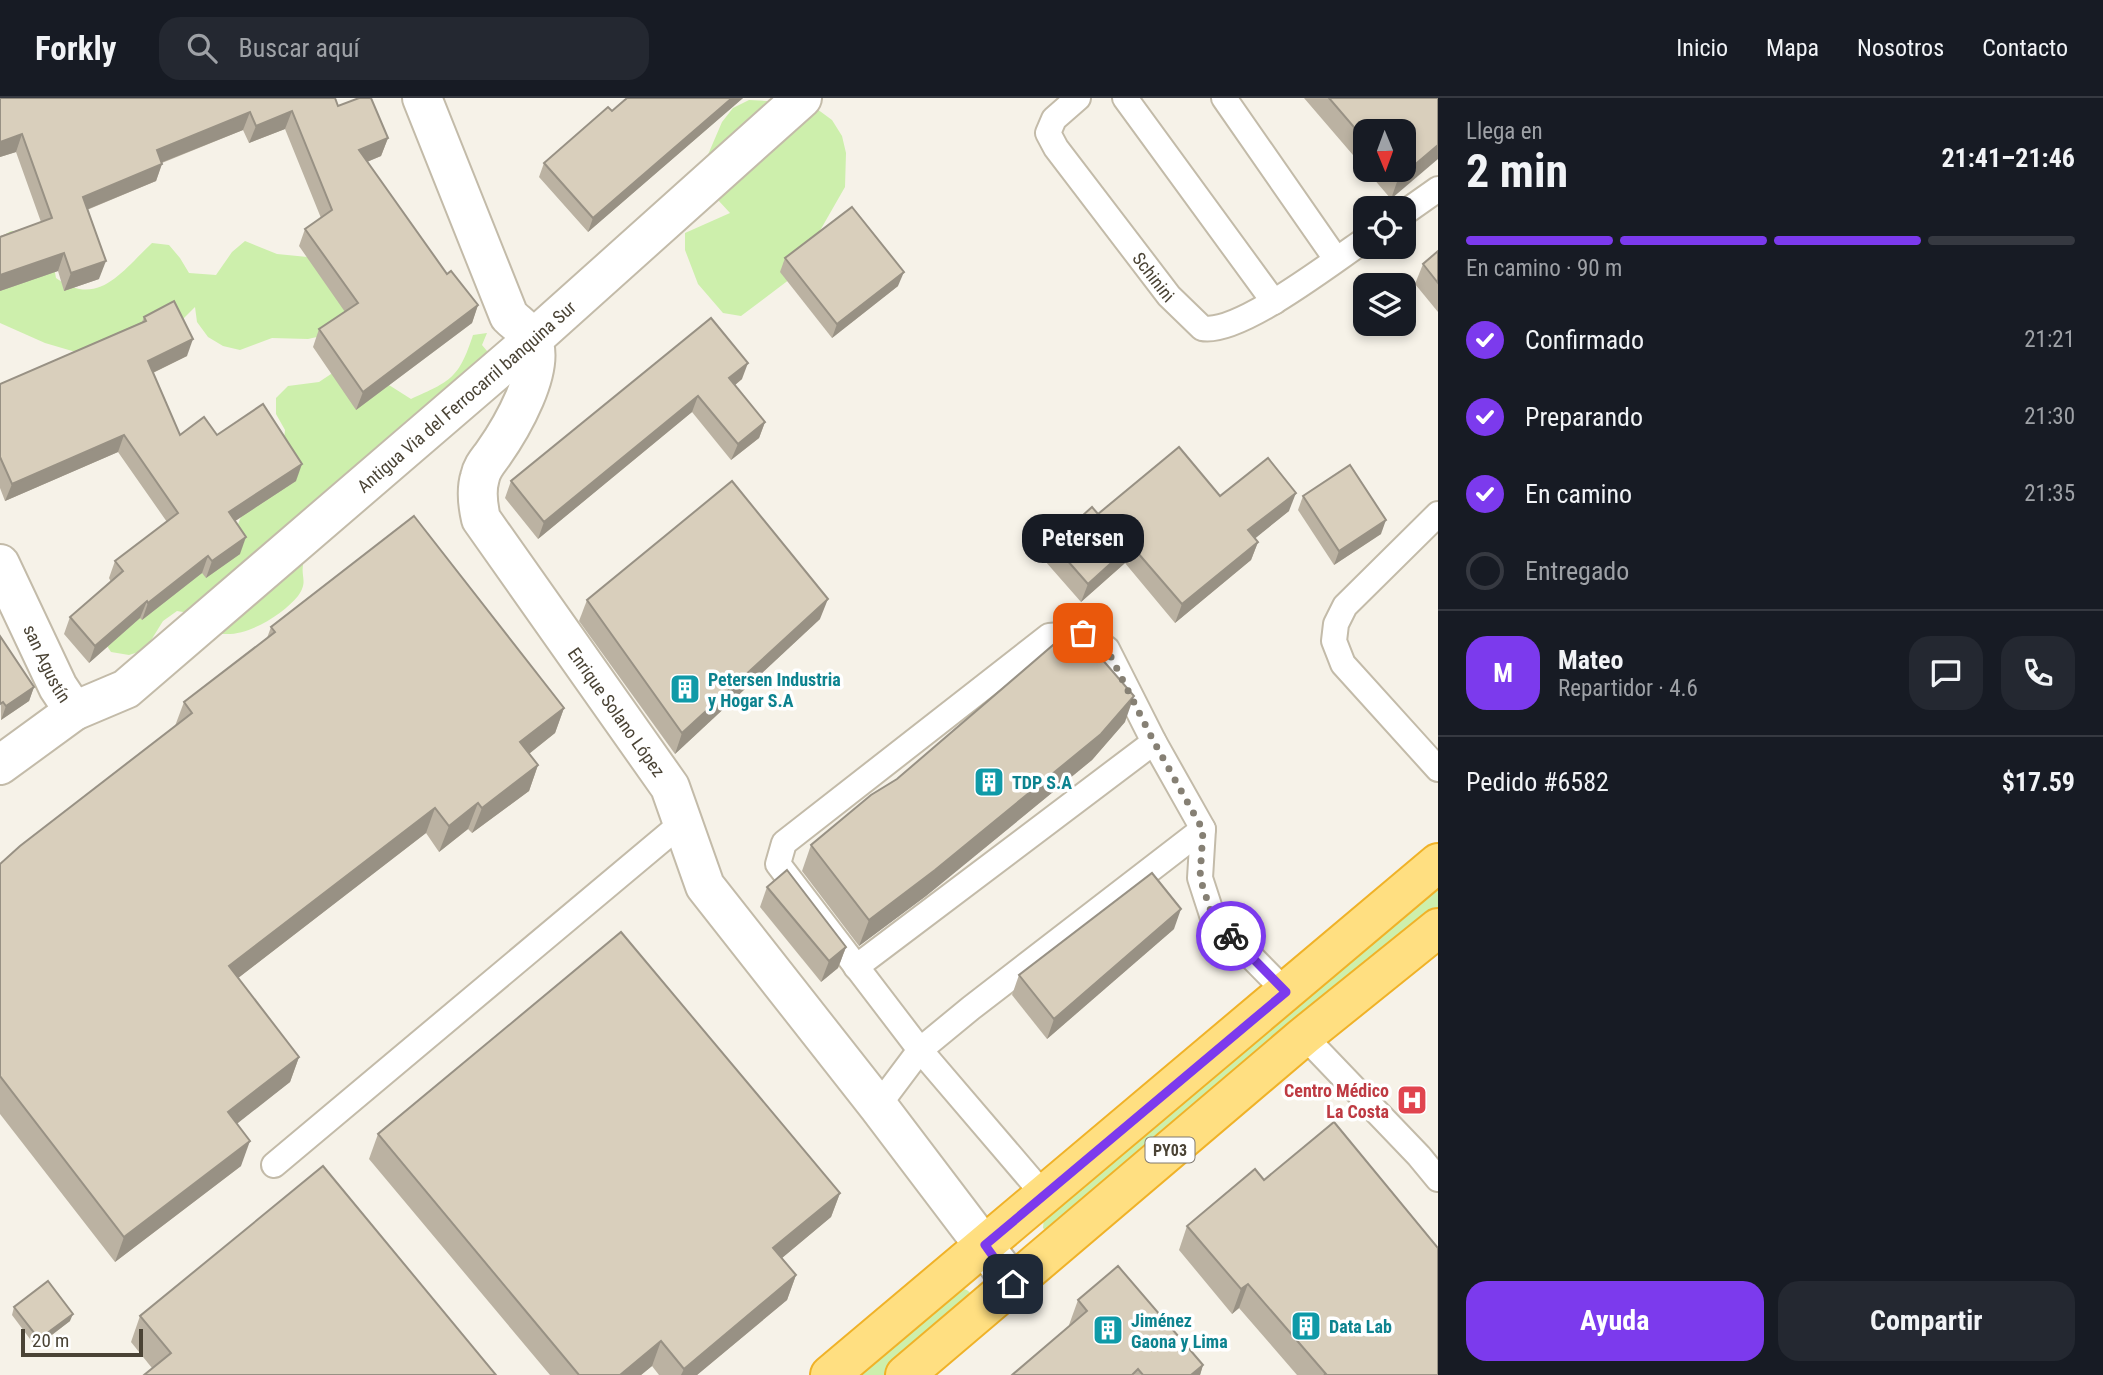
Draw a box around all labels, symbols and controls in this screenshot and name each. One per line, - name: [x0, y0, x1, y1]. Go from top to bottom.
- search box: [159, 17, 649, 80]
- text: Forkly: [35, 29, 117, 68]
- icon: search: [183, 29, 221, 67]
- text: Buscar aquí: [239, 33, 360, 63]
- text: Inicio: [1676, 34, 1728, 62]
- text: Mapa: [1766, 34, 1819, 62]
- text: Nosotros: [1857, 34, 1944, 62]
- text: Contacto: [1982, 34, 2068, 62]
- text: Llega en: [1466, 118, 1543, 145]
- north arrow: [1353, 119, 1416, 182]
- map controls: [1353, 119, 1416, 336]
- text: 21:41–21:46: [1941, 143, 2075, 173]
- text: 2 min: [1466, 144, 1568, 198]
- button: locate: [1353, 196, 1416, 259]
- street label: Schinini: [1129, 248, 1179, 306]
- text: En camino · 90 m: [1466, 255, 1622, 282]
- button: layers: [1353, 273, 1416, 336]
- street label: Antigua Via del Ferrocarril banquina Sur: [353, 296, 580, 496]
- icon: check: [1466, 321, 1504, 359]
- text: Confirmado: [1525, 325, 1644, 355]
- text: 21:21: [2024, 326, 2075, 353]
- icon: check: [1466, 398, 1504, 436]
- text: Preparando: [1525, 402, 1643, 432]
- text: 21:30: [2024, 403, 2075, 430]
- icon: check: [1466, 475, 1504, 513]
- text: En camino: [1525, 479, 1632, 509]
- text: 21:35: [2024, 480, 2075, 507]
- callout: Petersen: [1022, 514, 1144, 563]
- text: Petersen: [1042, 525, 1124, 552]
- text: Entregado: [1525, 556, 1629, 586]
- pin: [1053, 603, 1113, 663]
- icon: bag: [1064, 614, 1102, 652]
- street label: san Agustín: [19, 621, 76, 706]
- button: chat: [1909, 636, 1983, 710]
- button: phone: [2001, 636, 2075, 710]
- street label: Enrique Solano López: [564, 643, 670, 781]
- text: Mateo: [1558, 645, 1623, 675]
- text: M: [1493, 658, 1513, 688]
- place label: Petersen Industria y Hogar S.A: [708, 669, 841, 711]
- building icon: Petersen Industria y Hogar S.A: [668, 672, 702, 706]
- text: Repartidor · 4.6: [1558, 675, 1698, 702]
- building icon: TDP S.A: [972, 765, 1006, 799]
- text: Pedido #6582: [1466, 767, 1609, 797]
- text: $17.59: [2002, 767, 2075, 797]
- place label: TDP S.A: [1012, 772, 1072, 793]
- courier: [1196, 901, 1266, 971]
- icon: bike: [1212, 917, 1250, 955]
- place label: Centro Médico La Costa: [1284, 1080, 1389, 1122]
- hospital icon: Centro Médico La Costa: [1395, 1083, 1429, 1117]
- road number: PY03: [1146, 1138, 1194, 1162]
- pin: [983, 1254, 1043, 1314]
- icon: home: [994, 1265, 1032, 1303]
- button: Ayuda: [1466, 1281, 1764, 1361]
- button: Compartir: [1778, 1281, 2075, 1361]
- building icon: Data Lab: [1289, 1309, 1323, 1343]
- place label: Jiménez Gaona y Lima: [1131, 1310, 1228, 1352]
- building icon: Jiménez Gaona y Lima: [1091, 1313, 1125, 1347]
- place label: Data Lab: [1329, 1316, 1392, 1337]
- scale bar: [21, 1326, 144, 1358]
- text: 20 m: [32, 1329, 69, 1352]

